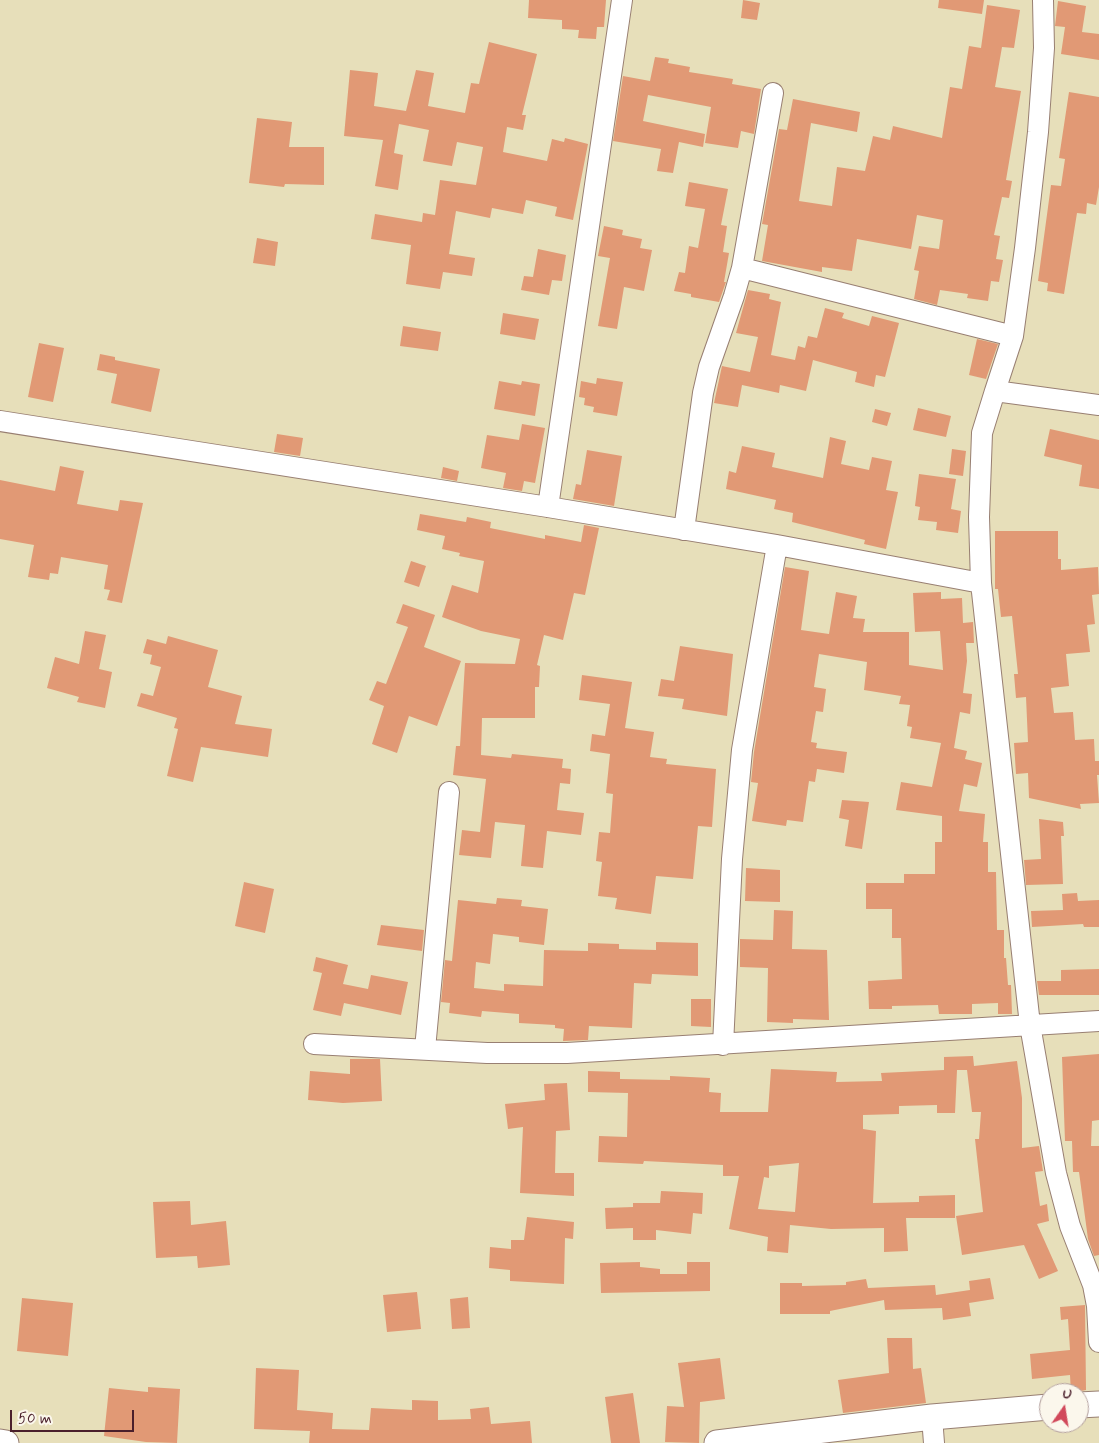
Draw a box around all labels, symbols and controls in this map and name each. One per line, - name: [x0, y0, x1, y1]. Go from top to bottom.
- north arrow: [1039, 1383, 1089, 1433]
- text: U: [1061, 1385, 1074, 1404]
- scale bar: [12, 1400, 136, 1432]
- text: 50 m: [18, 1409, 52, 1429]

